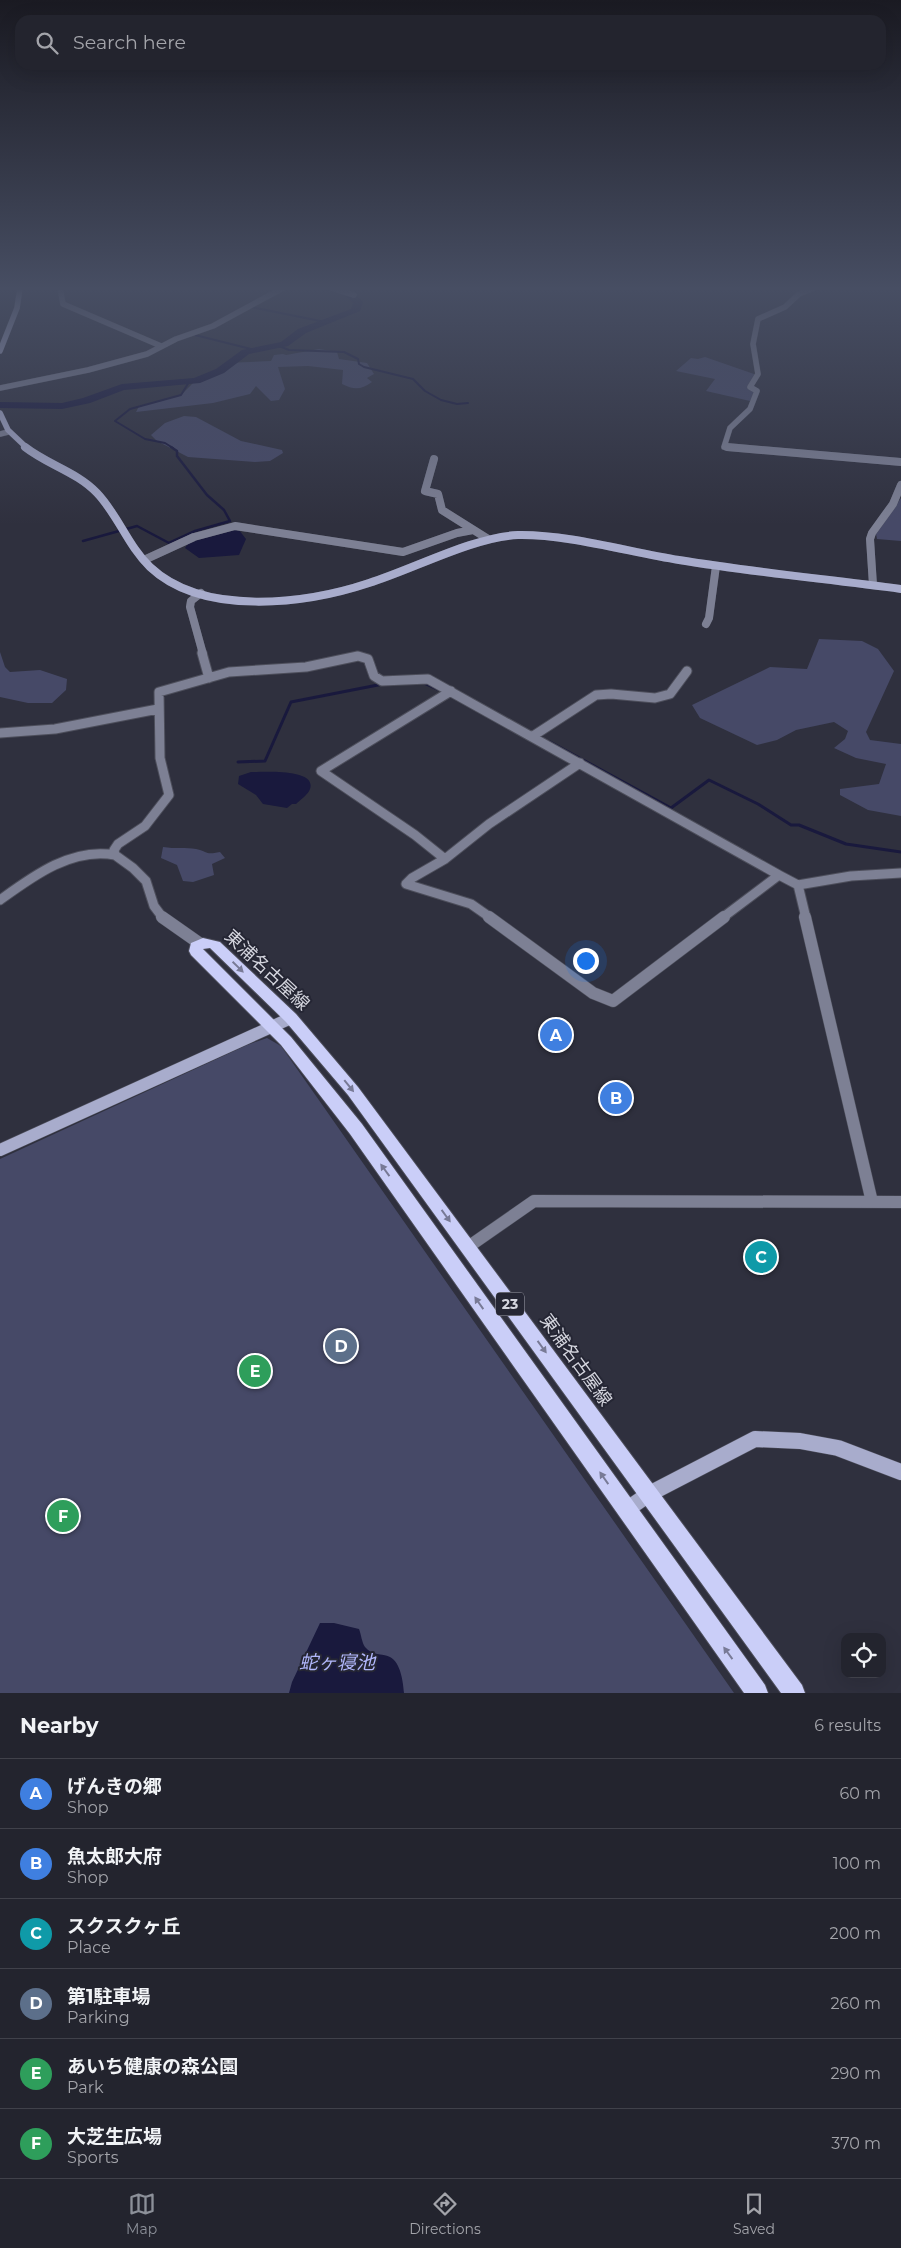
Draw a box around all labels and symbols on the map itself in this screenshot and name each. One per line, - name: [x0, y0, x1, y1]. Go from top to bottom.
- street label: 東浦名古屋線: [220, 925, 314, 1015]
- your location: [573, 948, 599, 974]
- one-way arrow: [232, 961, 244, 973]
- pin: A: [540, 1016, 572, 1054]
- one-way arrow: [344, 1079, 355, 1092]
- pin: B: [600, 1079, 632, 1117]
- one-way arrow: [380, 1163, 390, 1177]
- one-way arrow: [441, 1209, 451, 1223]
- pin: C: [745, 1238, 777, 1276]
- road number: 23: [496, 1292, 524, 1316]
- one-way arrow: [474, 1296, 484, 1310]
- street label: 東浦名古屋線: [535, 1310, 617, 1410]
- pin: D: [325, 1327, 357, 1365]
- one-way arrow: [536, 1340, 547, 1353]
- pin: E: [239, 1352, 271, 1390]
- one-way arrow: [598, 1472, 609, 1485]
- pin: F: [47, 1497, 79, 1535]
- one-way arrow: [723, 1646, 733, 1660]
- water label: 蛇ヶ寝池: [299, 1651, 377, 1674]

